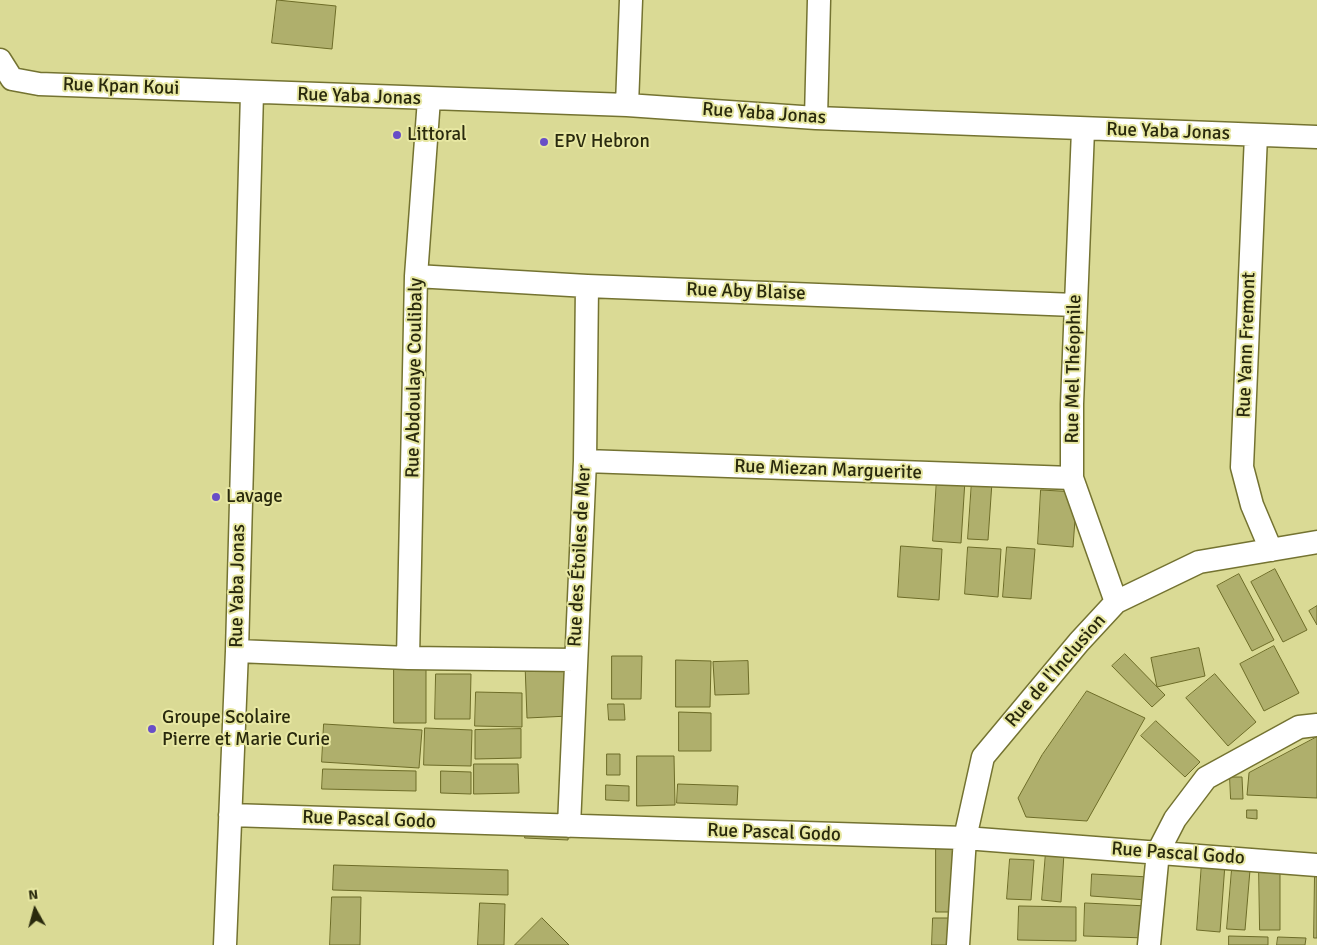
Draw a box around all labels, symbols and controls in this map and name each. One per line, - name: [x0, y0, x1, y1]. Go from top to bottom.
- street label: Rue Kpan Koui: [62, 74, 180, 100]
- street label: Rue Yaba Jonas: [297, 83, 421, 111]
- street label: Rue Yaba Jonas: [701, 98, 827, 130]
- street label: Rue Yaba Jonas: [1106, 118, 1230, 146]
- place label: Littoral: [407, 124, 467, 146]
- marker: Littoral: [391, 129, 403, 141]
- place label: EPV Hebron: [554, 131, 650, 153]
- marker: EPV Hebron: [538, 136, 550, 148]
- street label: Rue Yann Fremont: [1233, 272, 1261, 418]
- street label: Rue Abdoulaye Coulibaly: [402, 278, 428, 478]
- street label: Rue Aby Blaise: [686, 279, 806, 305]
- street label: Rue Mel Théophile: [1061, 294, 1087, 444]
- street label: Rue Miezan Marguerite: [734, 455, 922, 485]
- street label: Rue des Étoiles de Mer: [564, 464, 596, 648]
- place label: Lavage: [226, 486, 283, 508]
- marker: Lavage: [210, 491, 222, 503]
- street label: Rue Yaba Jonas: [226, 524, 250, 648]
- street label: Rue de l'Inclusion: [1001, 610, 1111, 732]
- place label: Groupe Scolaire Pierre et Marie Curie: [162, 707, 330, 751]
- marker: Groupe Scolaire Pierre et Marie Curie: [146, 723, 158, 735]
- street label: Rue Pascal Godo: [302, 806, 436, 834]
- street label: Rue Pascal Godo: [707, 819, 841, 847]
- street label: Rue Pascal Godo: [1111, 838, 1245, 870]
- north arrow: [10, 885, 60, 935]
- text: N: [27, 886, 39, 904]

